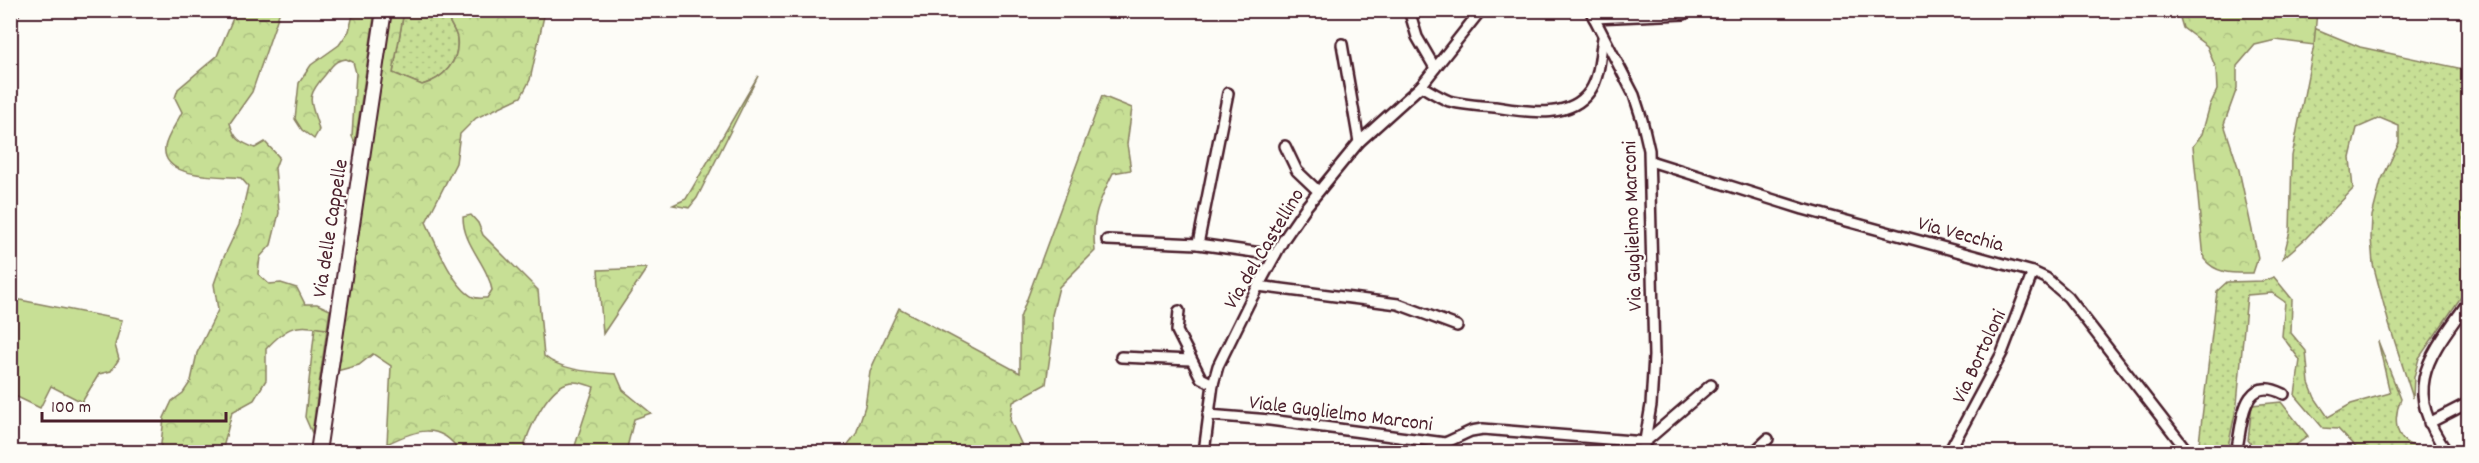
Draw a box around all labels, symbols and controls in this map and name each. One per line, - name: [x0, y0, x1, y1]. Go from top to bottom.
- street label: Via Guglielmo Marconi: [1616, 140, 1652, 312]
- street label: Via delle Cappelle: [306, 157, 358, 300]
- street label: Via del Castellino: [1218, 183, 1314, 316]
- street label: Via Vecchia: [1914, 210, 2008, 262]
- street label: Via Bortoloni: [1946, 305, 2016, 409]
- scale bar: [42, 385, 226, 423]
- street label: Viale Guglielmo Marconi: [1247, 389, 1434, 441]
- text: 100 m: [51, 396, 91, 421]

